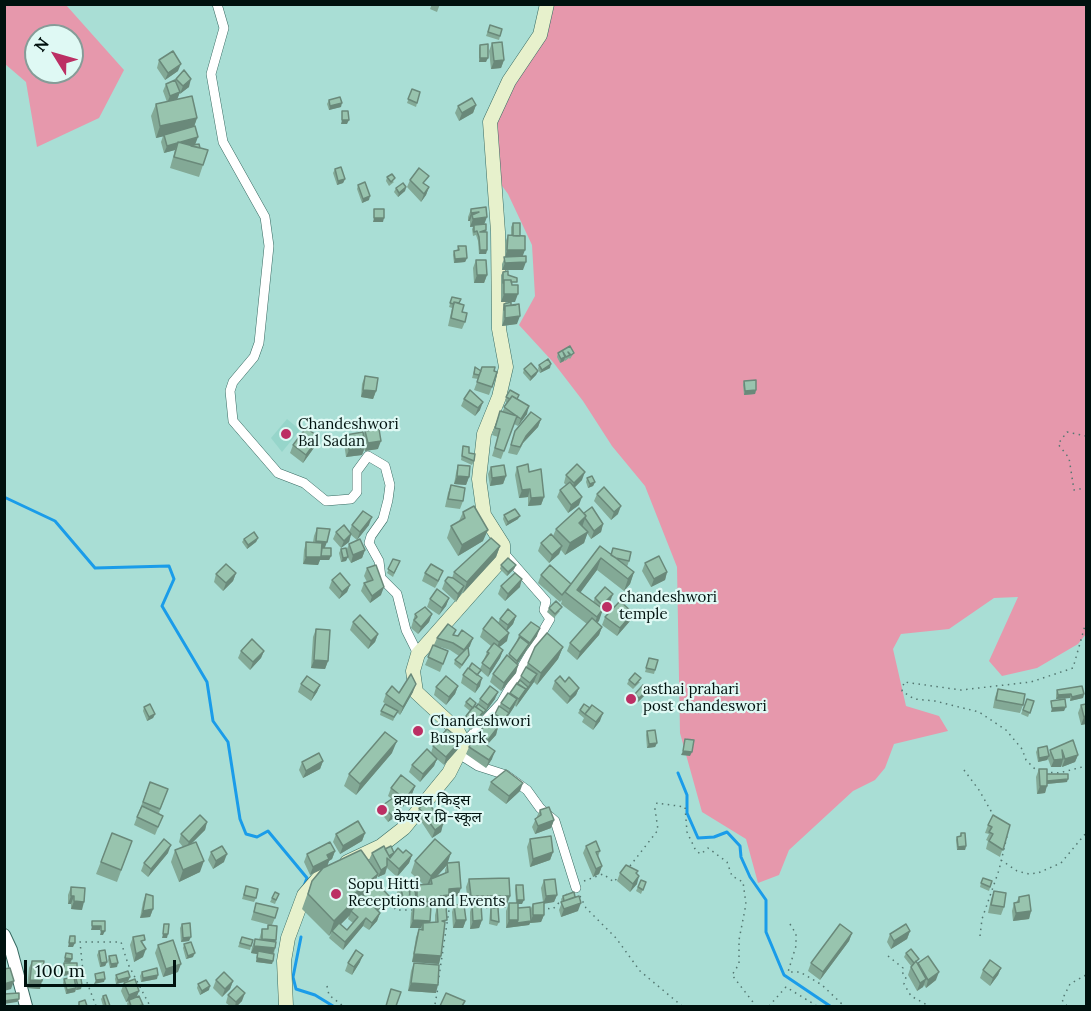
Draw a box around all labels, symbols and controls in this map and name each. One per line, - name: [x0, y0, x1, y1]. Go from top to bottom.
- north arrow: [24, 24, 84, 84]
- text: N: [30, 33, 53, 55]
- place label: Chandeshwori Bal Sadan: [298, 416, 399, 451]
- marker: Chandeshwori Bal Sadan: [279, 427, 293, 441]
- place label: chandeshwori temple: [619, 589, 717, 624]
- marker: chandeshwori temple: [600, 600, 614, 614]
- place label: asthai prahari post chandeswori: [643, 681, 767, 716]
- marker: asthai prahari post chandeswori: [624, 692, 638, 706]
- place label: Chandeshwori Buspark: [430, 713, 531, 748]
- marker: Chandeshwori Buspark: [411, 724, 425, 738]
- place label: क्र्याडल किड्स केयर र प्रि-स्कूल: [394, 792, 482, 827]
- marker: क्र्याडल किड्स केयर र प्रि-स्कूल: [375, 803, 389, 817]
- place label: Sopu Hitti Receptions and Events: [348, 876, 505, 911]
- marker: Sopu Hitti Receptions and Events: [329, 887, 343, 901]
- scale bar: [27, 948, 178, 986]
- text: 100 m: [35, 959, 85, 982]

